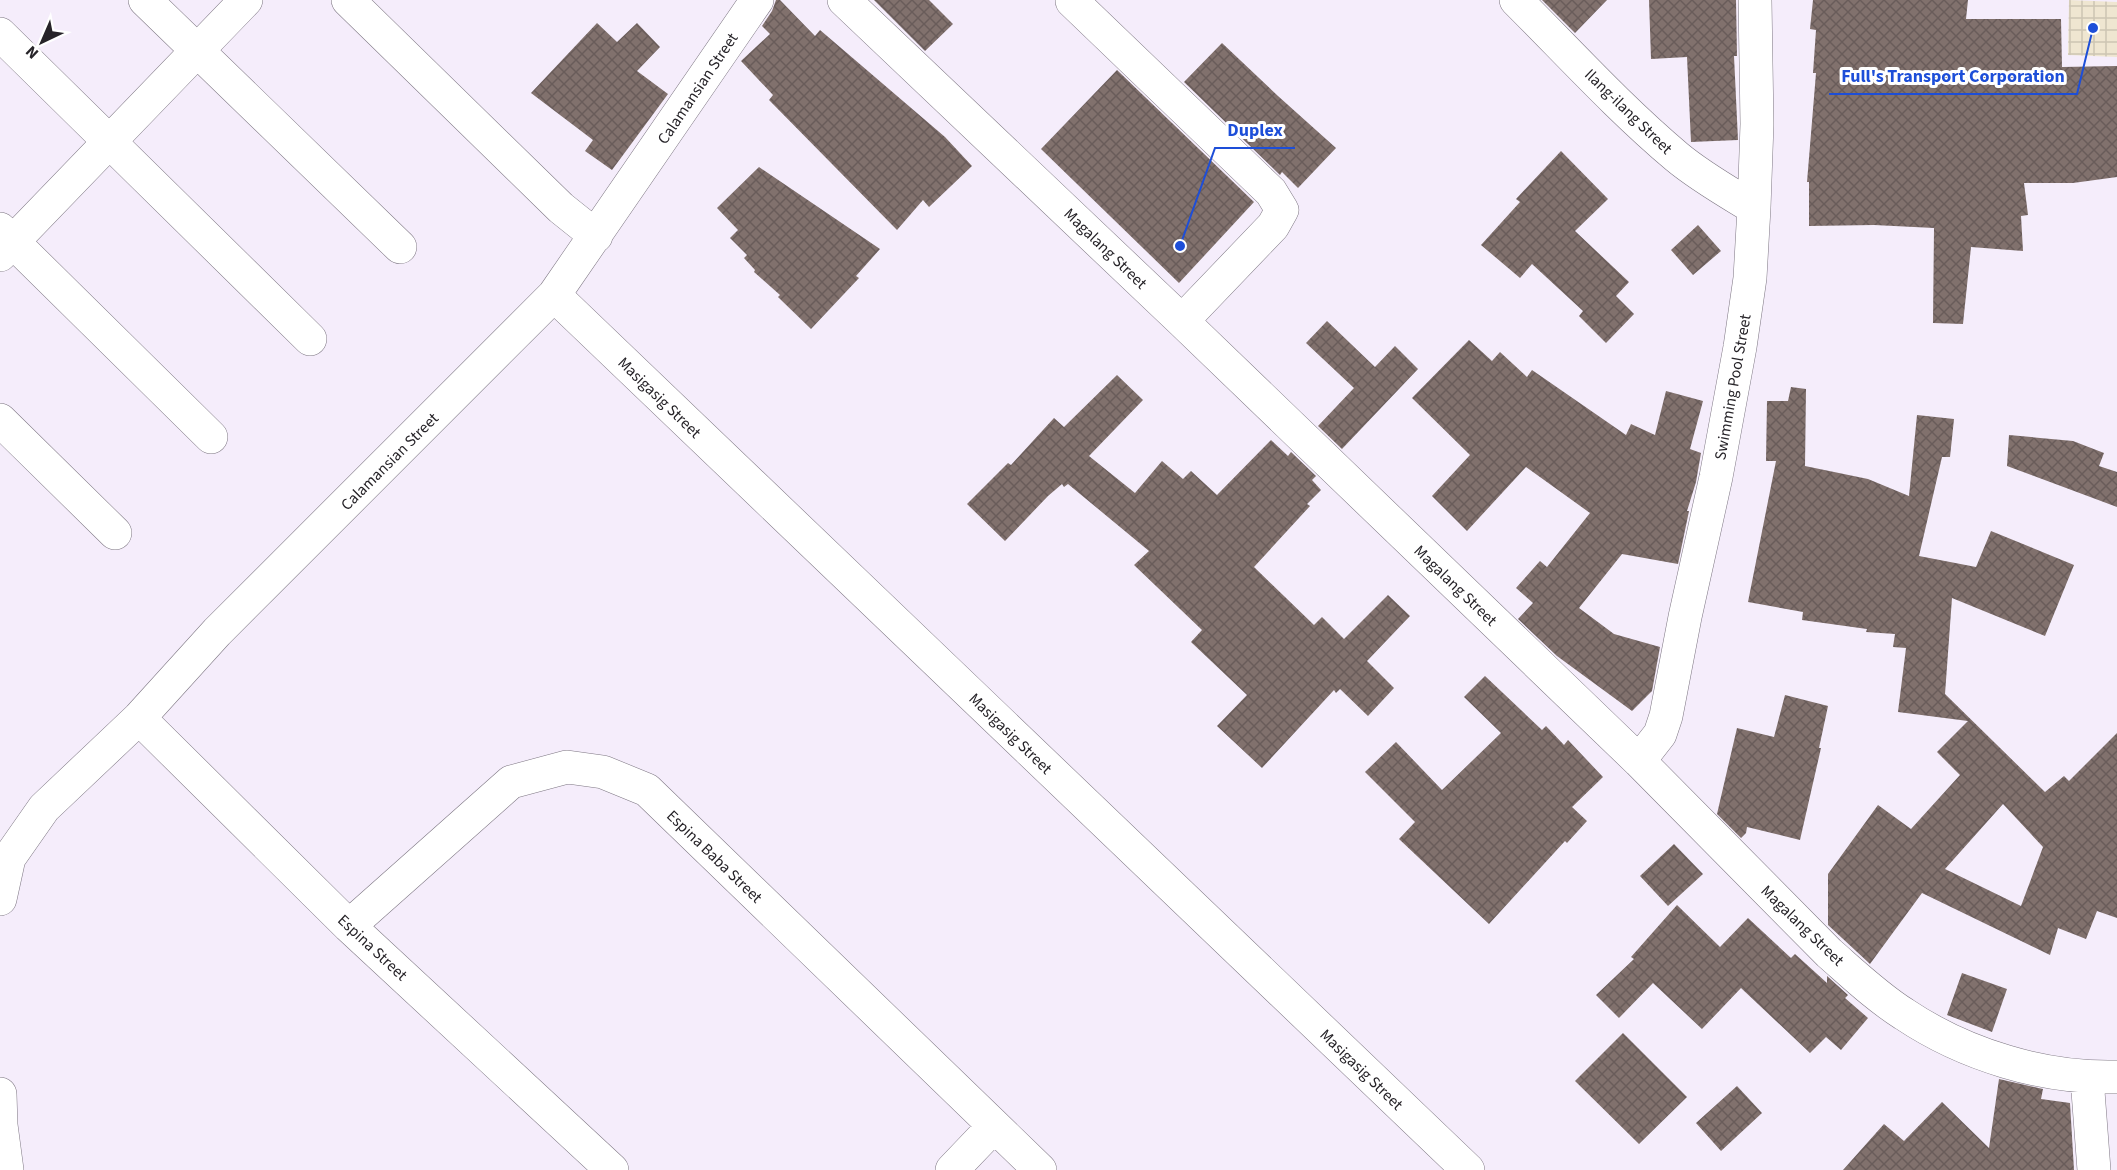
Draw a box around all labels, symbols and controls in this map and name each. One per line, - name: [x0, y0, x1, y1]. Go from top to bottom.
- north arrow: [12, 12, 72, 72]
- street label: Calamansian Street: [652, 28, 744, 149]
- text: N: [21, 40, 44, 64]
- callout: Full's Transport Corporation: [1829, 58, 2077, 94]
- street label: Ilang-ilang Street: [1580, 64, 1677, 160]
- text: Full's Transport Corporation: [1841, 64, 2065, 89]
- callout: Duplex: [1215, 112, 1295, 148]
- text: Duplex: [1227, 118, 1283, 143]
- street label: Magalang Street: [1059, 203, 1152, 294]
- street label: Swimming Pool Street: [1709, 312, 1757, 462]
- street label: Masigasig Street: [613, 352, 706, 444]
- street label: Calamansian Street: [336, 407, 444, 516]
- street label: Magalang Street: [1409, 540, 1502, 631]
- street label: Masigasig Street: [964, 688, 1057, 780]
- street label: Espina Baba Street: [662, 805, 767, 909]
- street label: Magalang Street: [1756, 880, 1849, 971]
- street label: Espina Street: [333, 910, 412, 986]
- street label: Masigasig Street: [1315, 1024, 1408, 1116]

